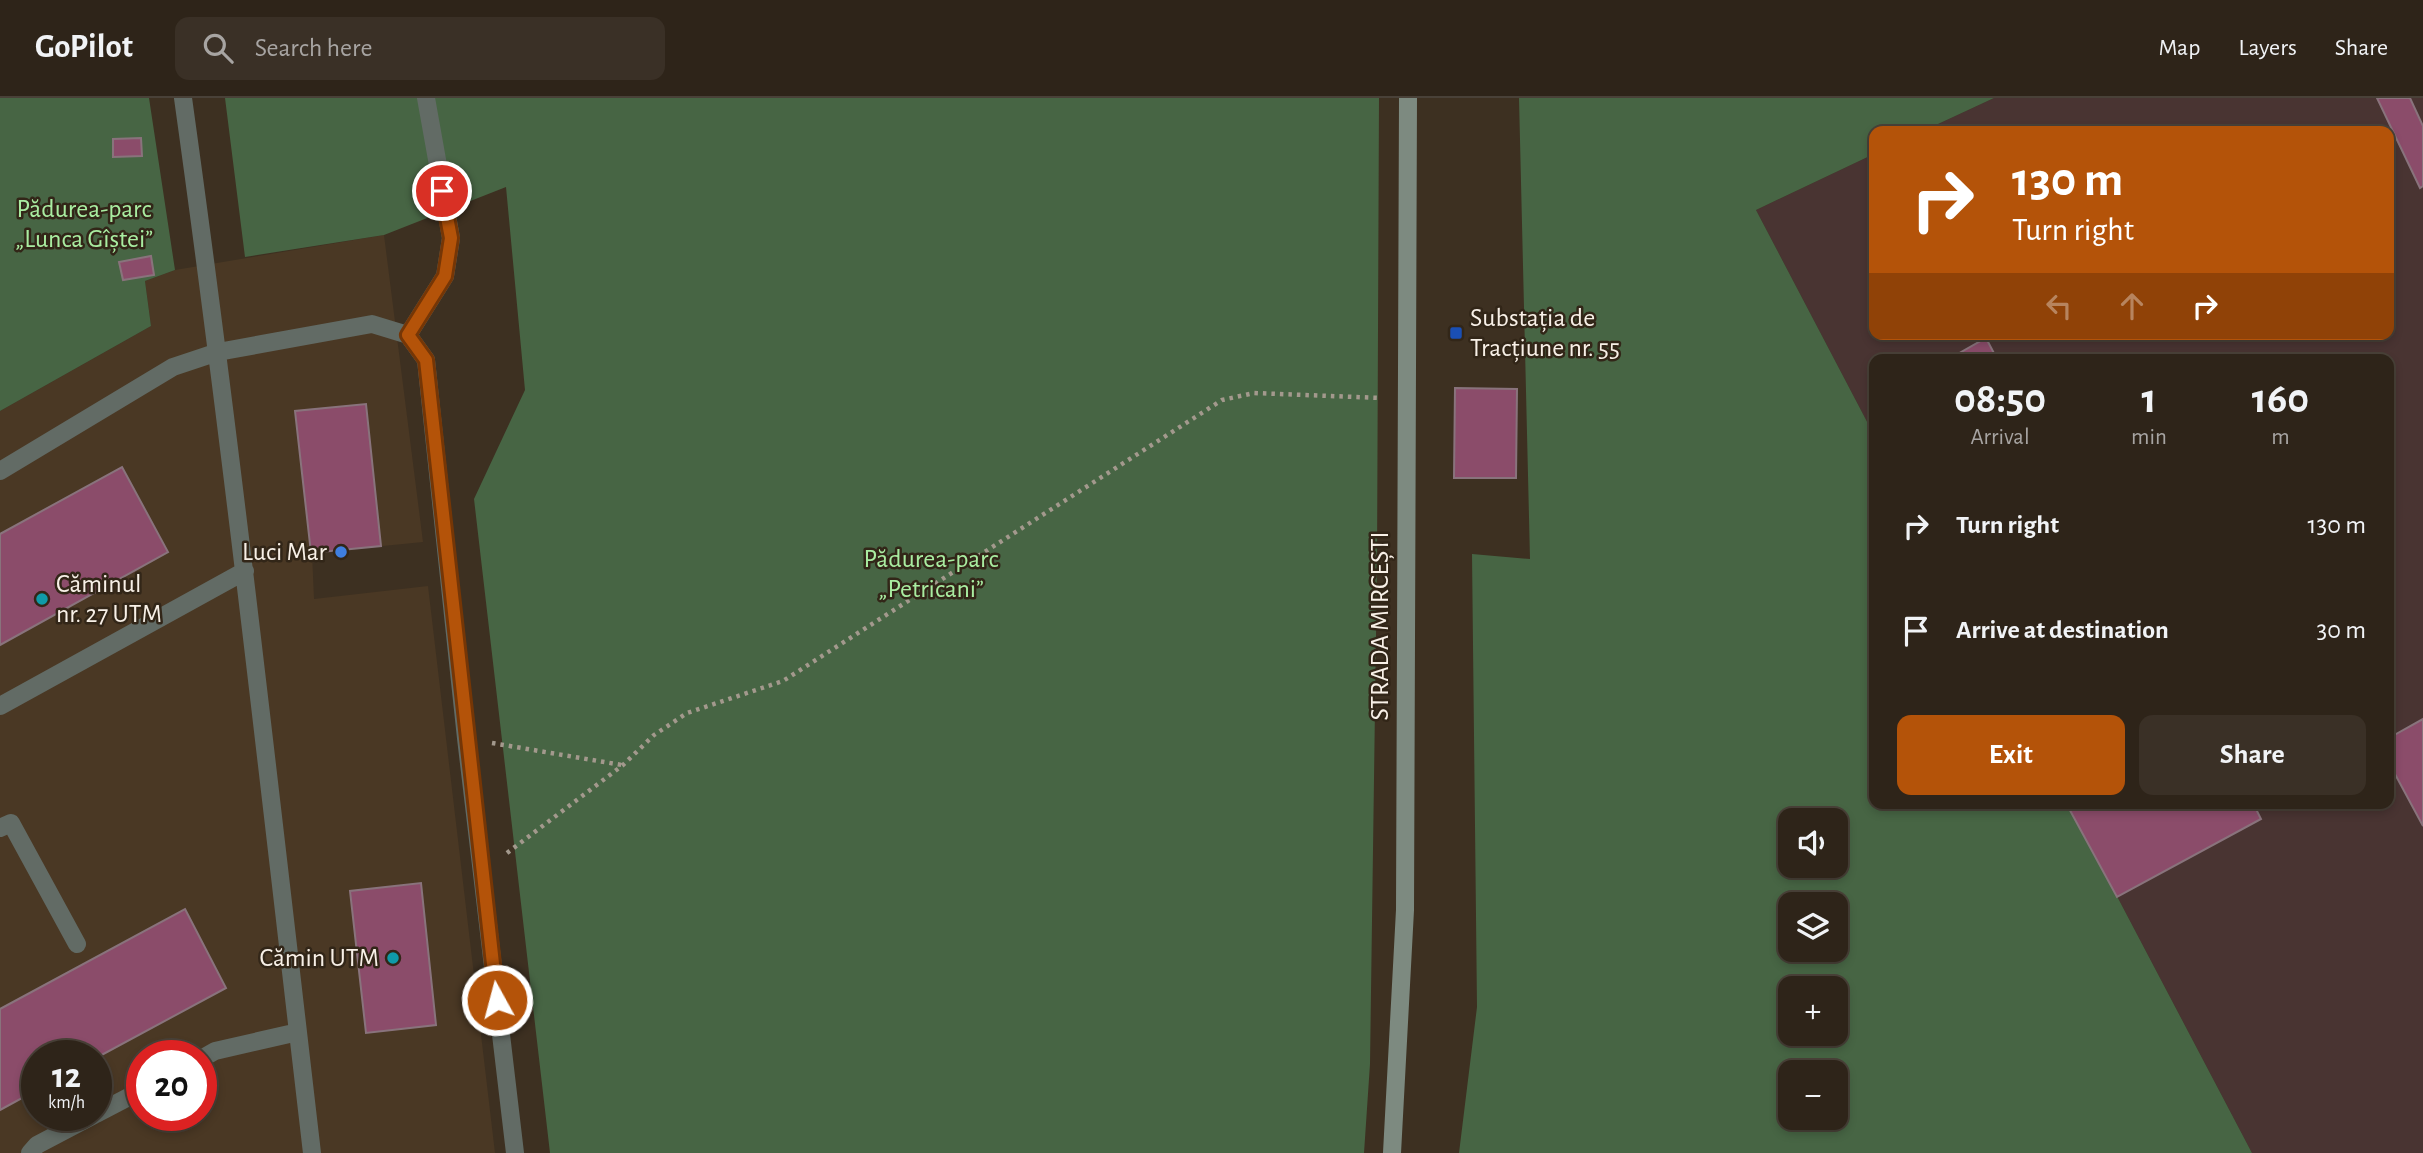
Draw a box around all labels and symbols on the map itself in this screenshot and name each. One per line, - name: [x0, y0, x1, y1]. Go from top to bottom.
- pin: [412, 161, 472, 221]
- park label: Pădurea-parc „Lunca Gîștei”: [15, 196, 153, 254]
- place label: Substația de Tracțiune nr. 55: [1470, 305, 1620, 363]
- marker: Substația de Tracțiune nr. 55: [1448, 325, 1464, 341]
- street label: STRADA MIRCEȘTI: [1367, 531, 1395, 721]
- place label: Luci Mar: [242, 539, 328, 565]
- marker: Luci Mar: [333, 544, 349, 560]
- park label: Pădurea-parc „Petricani”: [863, 546, 999, 602]
- place label: Căminul nr. 27 UTM: [56, 571, 162, 627]
- marker: Căminul nr. 27 UTM: [34, 591, 50, 607]
- place label: Cămin UTM: [259, 945, 379, 971]
- marker: Cămin UTM: [385, 950, 401, 966]
- position arrow: [460, 963, 534, 1037]
- speed limit sign: 20: [126, 1040, 217, 1131]

